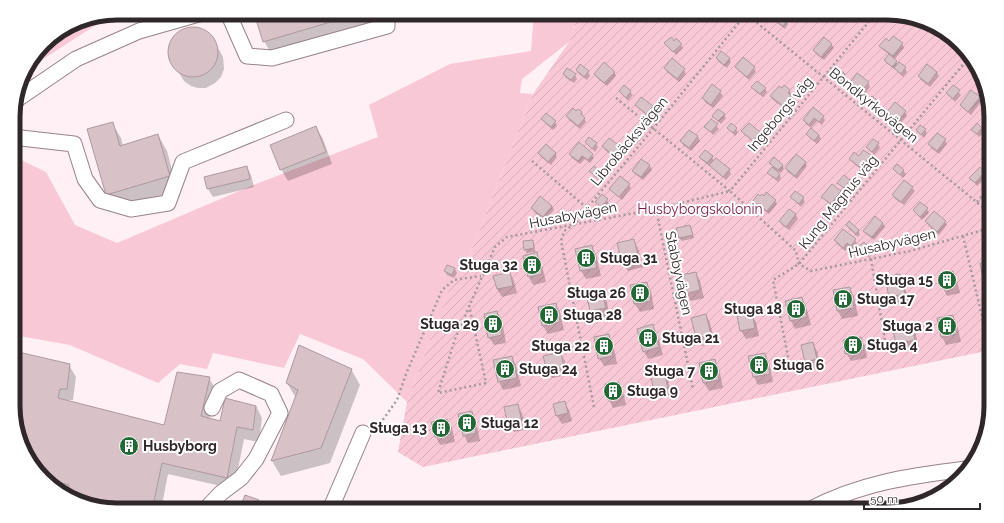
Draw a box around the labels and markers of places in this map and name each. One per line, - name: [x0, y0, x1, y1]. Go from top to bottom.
- building icon: Stuga 31: [575, 247, 597, 269]
- place label: Stuga 31: [600, 250, 658, 266]
- building icon: Stuga 32: [521, 254, 543, 276]
- place label: Stuga 32: [460, 257, 518, 273]
- building icon: Stuga 15: [936, 269, 958, 291]
- place label: Stuga 15: [876, 272, 933, 288]
- building icon: Stuga 26: [629, 282, 651, 304]
- place label: Stuga 26: [567, 285, 626, 301]
- building icon: Stuga 17: [832, 288, 854, 310]
- place label: Stuga 17: [857, 291, 915, 307]
- building icon: Stuga 18: [785, 298, 807, 320]
- place label: Stuga 18: [724, 301, 782, 317]
- building icon: Stuga 28: [538, 304, 560, 326]
- place label: Stuga 28: [563, 307, 622, 323]
- building icon: Stuga 29: [482, 313, 504, 335]
- building icon: Stuga 2: [936, 315, 958, 337]
- place label: Stuga 29: [420, 316, 479, 332]
- place label: Stuga 2: [882, 318, 933, 334]
- building icon: Stuga 21: [637, 327, 659, 349]
- place label: Stuga 21: [662, 330, 720, 346]
- building icon: Stuga 4: [842, 334, 864, 356]
- building icon: Stuga 22: [593, 335, 615, 357]
- place label: Stuga 4: [867, 337, 918, 353]
- place label: Stuga 22: [531, 338, 590, 354]
- building icon: Stuga 6: [748, 354, 770, 376]
- place label: Stuga 6: [773, 357, 824, 373]
- building icon: Stuga 24: [494, 358, 516, 380]
- building icon: Stuga 7: [698, 360, 720, 382]
- place label: Stuga 24: [519, 361, 578, 377]
- place label: Stuga 7: [644, 363, 695, 379]
- building icon: Stuga 9: [602, 380, 624, 402]
- place label: Stuga 9: [627, 383, 678, 399]
- building icon: Stuga 12: [456, 412, 478, 434]
- place label: Stuga 12: [481, 415, 539, 431]
- building icon: Stuga 13: [430, 417, 452, 439]
- place label: Stuga 13: [370, 420, 427, 436]
- building icon: Husbyborg: [118, 435, 140, 457]
- place label: Husbyborg: [143, 438, 217, 454]

